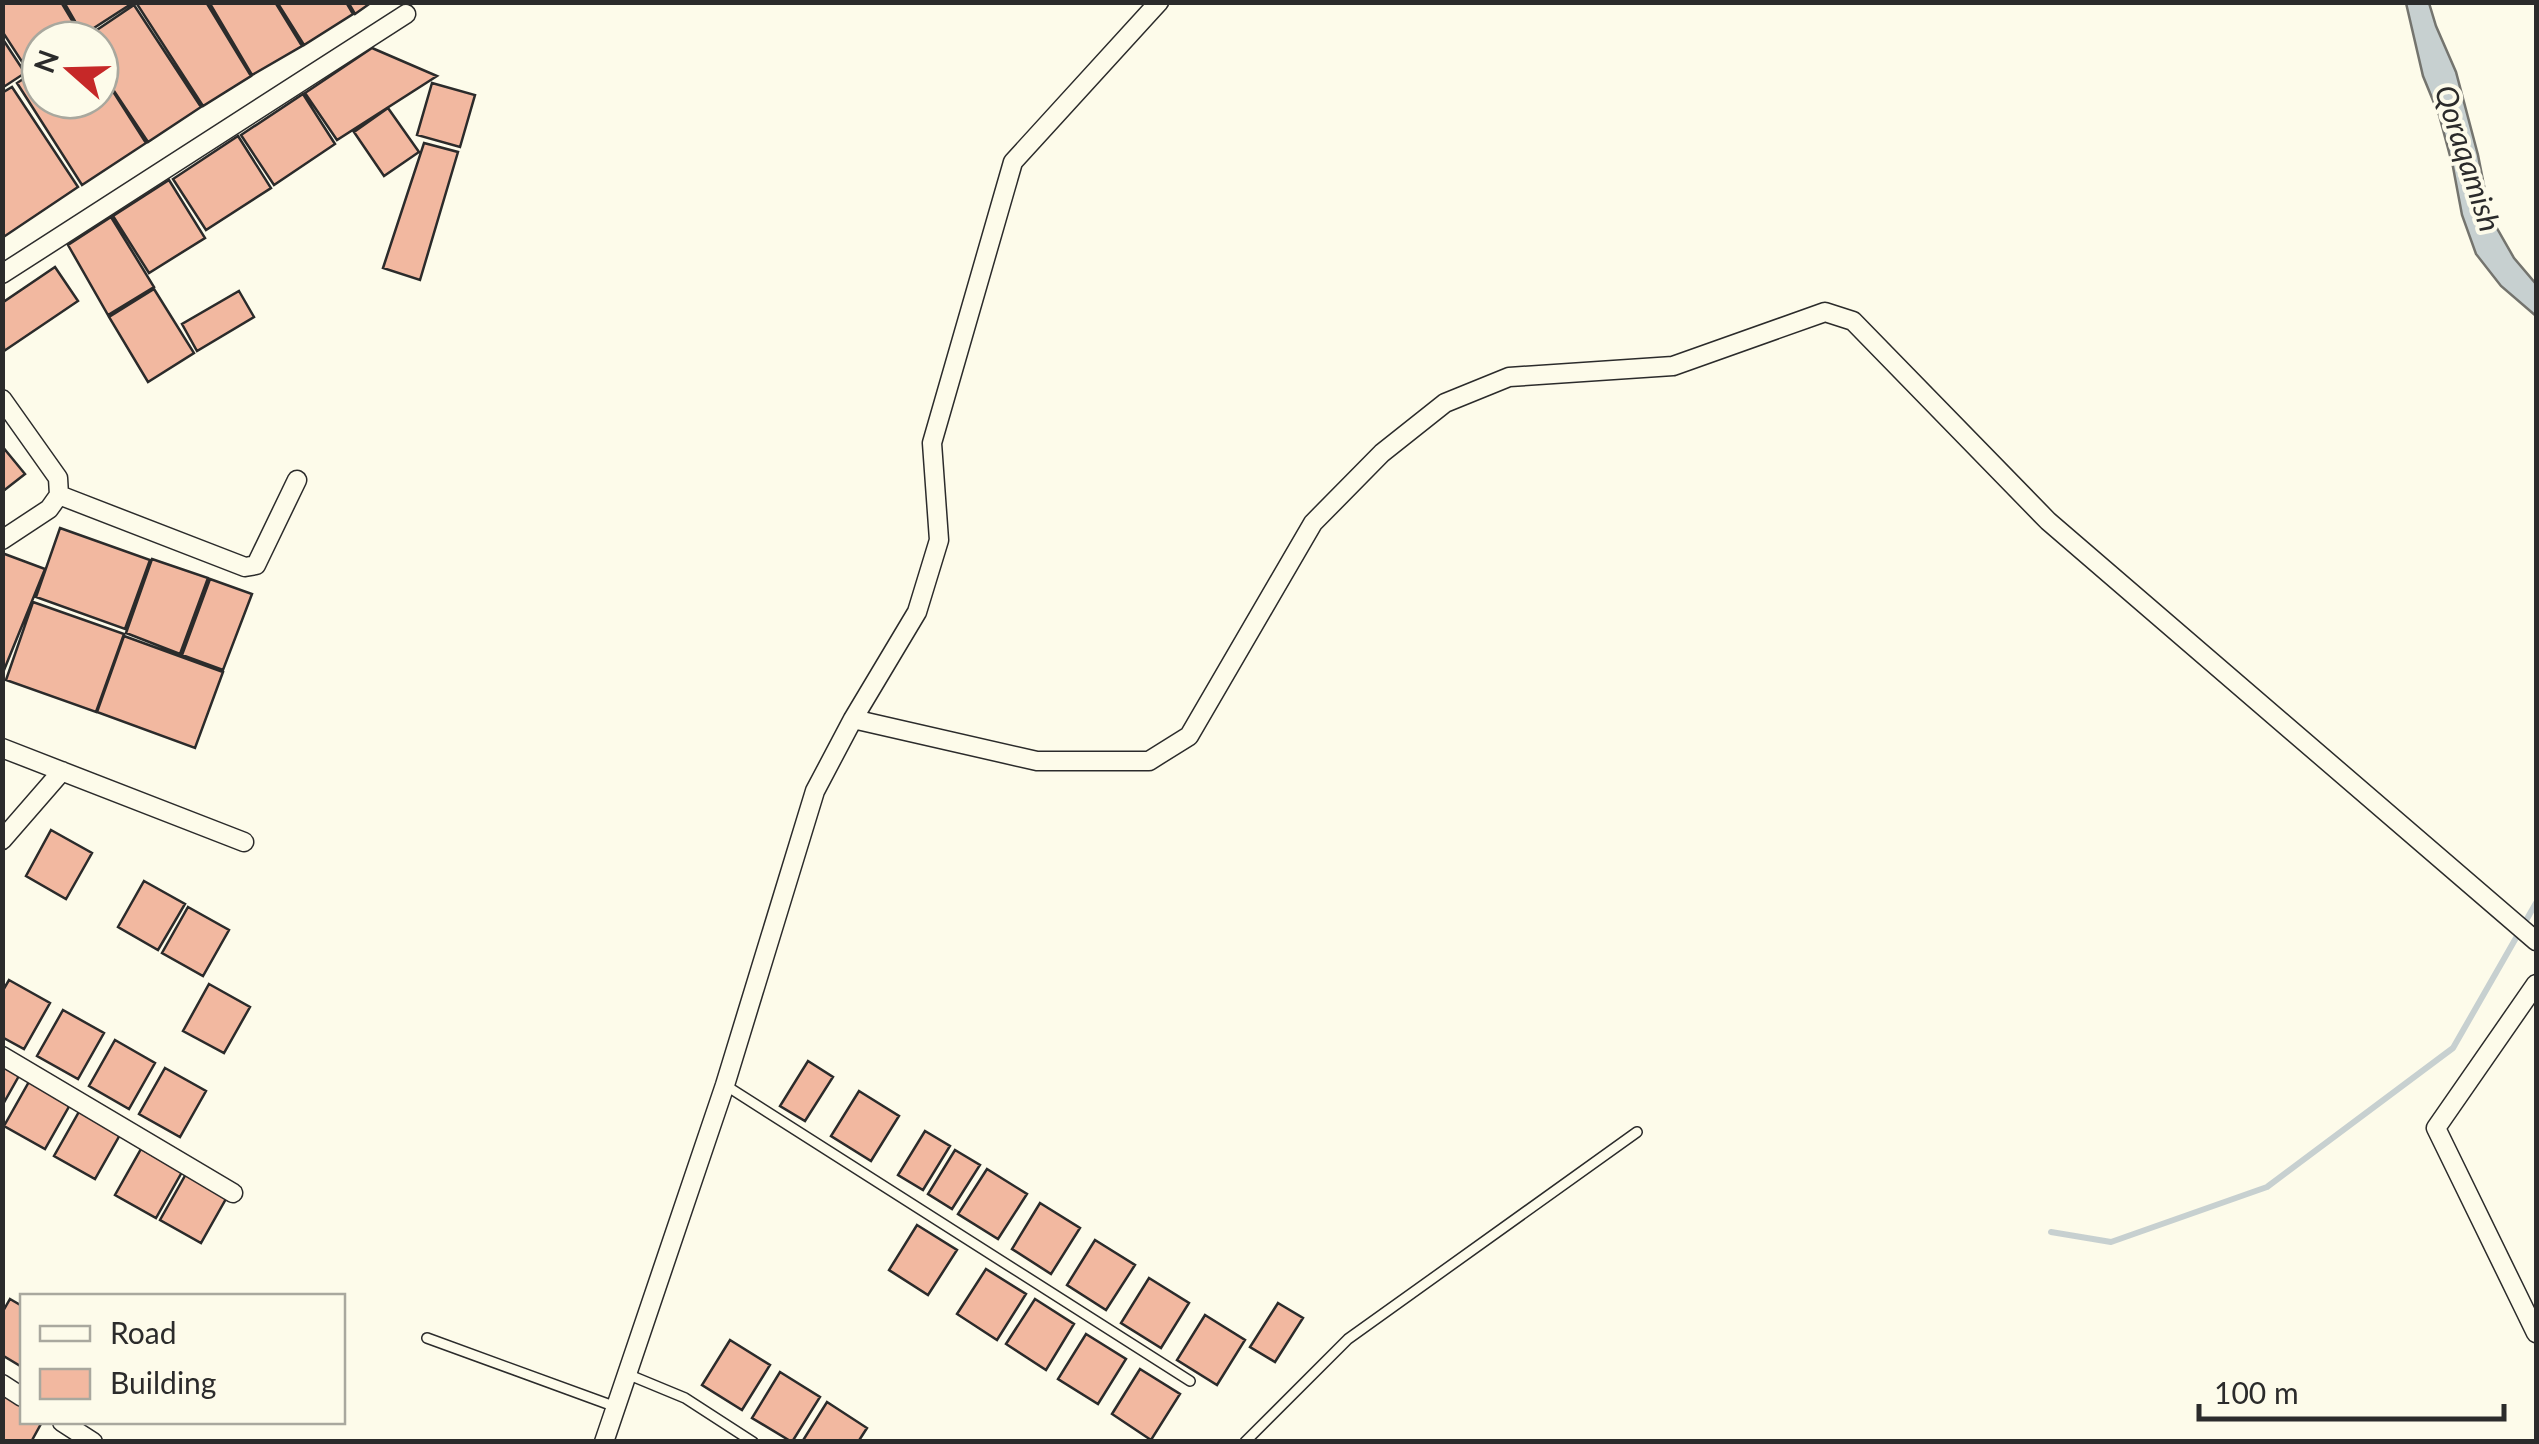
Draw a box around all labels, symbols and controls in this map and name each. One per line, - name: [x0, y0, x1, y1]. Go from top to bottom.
- north arrow: [20, 20, 120, 120]
- text: N: [26, 45, 65, 77]
- water label: Qoraqamish: [2428, 80, 2510, 236]
- legend: [20, 1294, 345, 1424]
- text: Road: [110, 1314, 177, 1350]
- scale bar: [2199, 1359, 2504, 1421]
- text: Building: [110, 1364, 216, 1400]
- text: 100 m: [2214, 1374, 2299, 1410]

